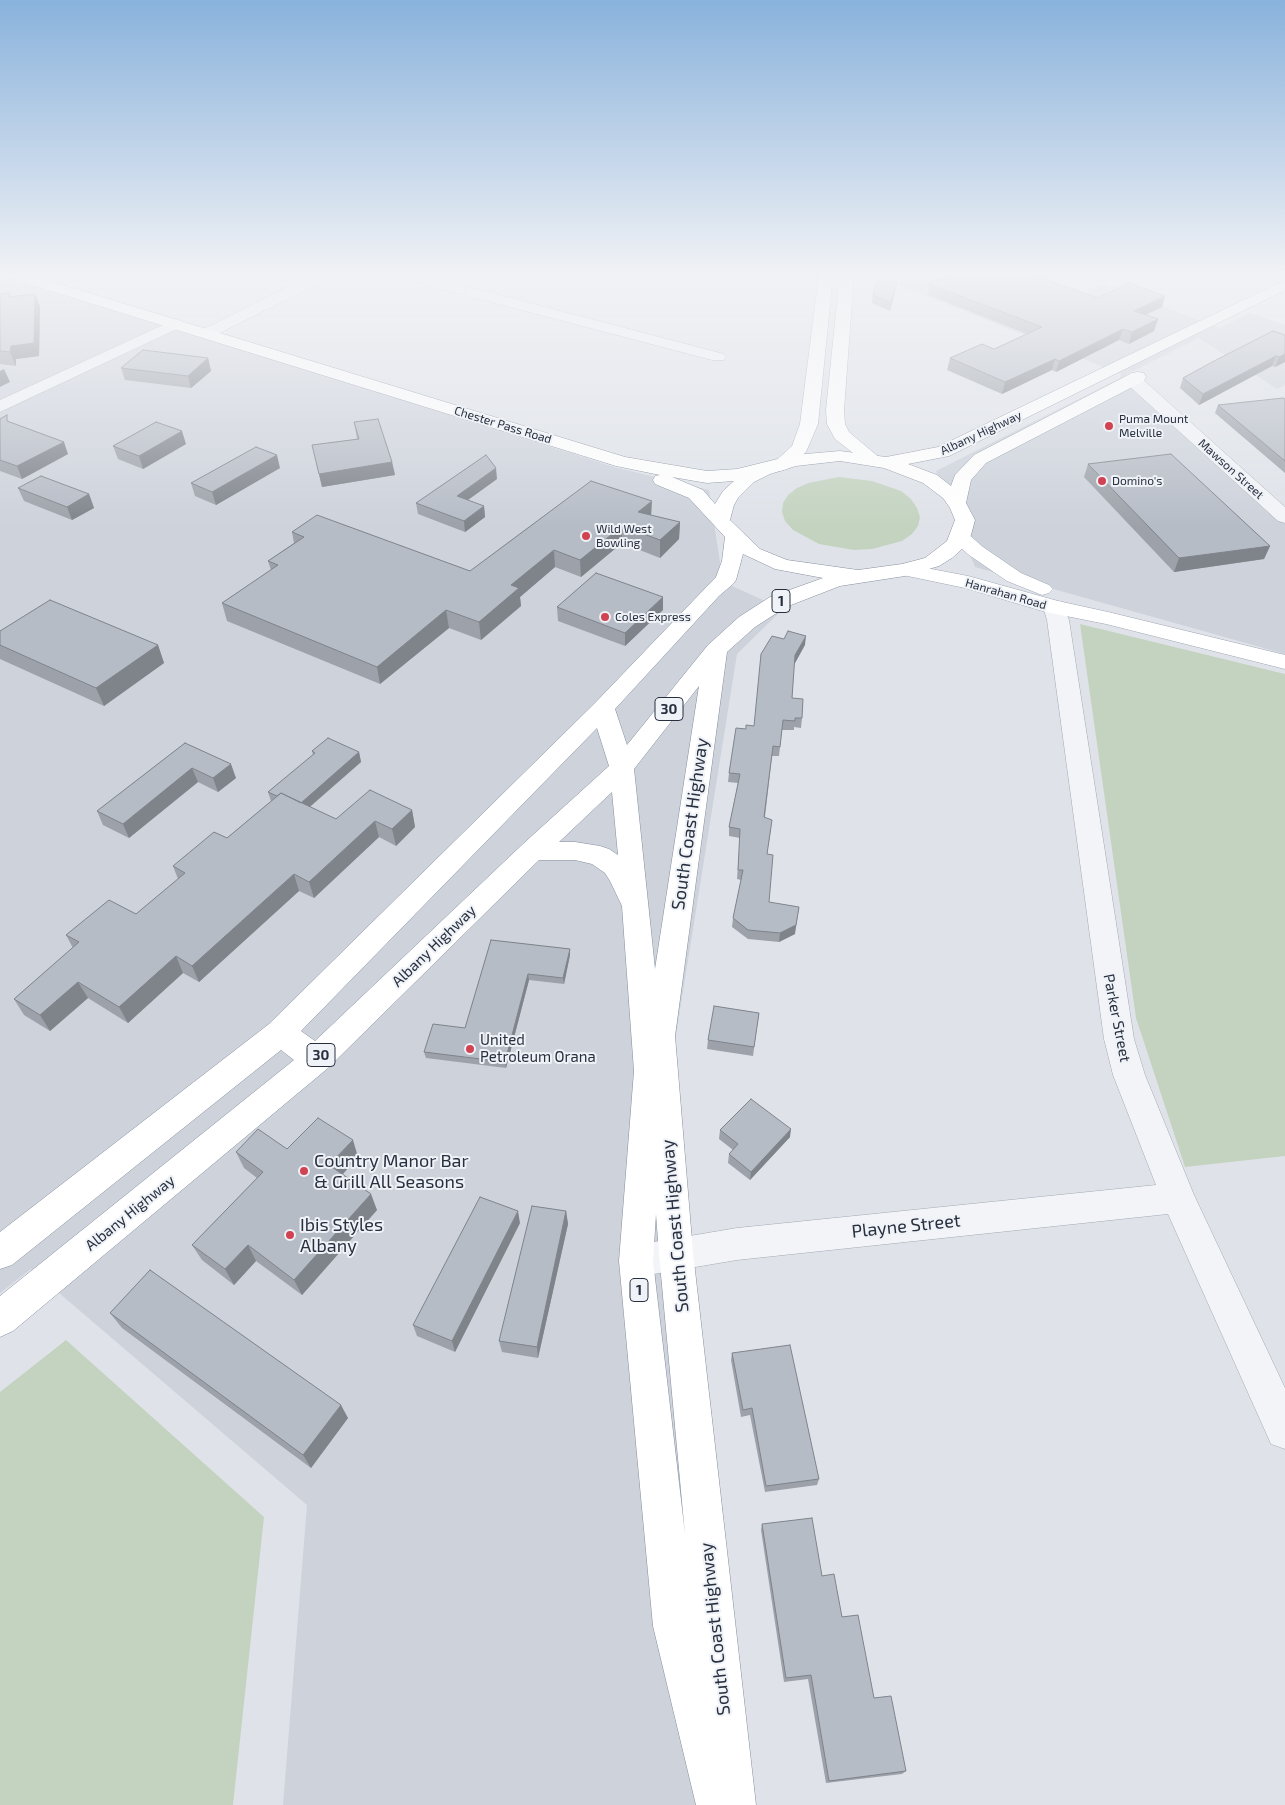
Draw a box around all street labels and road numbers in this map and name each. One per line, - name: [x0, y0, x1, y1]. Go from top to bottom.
- street label: Chester Pass Road: [453, 403, 553, 447]
- street label: Albany Highway: [938, 408, 1024, 458]
- street label: Mawson Street: [1195, 436, 1267, 502]
- street label: Hanrahan Road: [964, 576, 1048, 612]
- road number: 1: [772, 590, 790, 612]
- road number: 30: [655, 698, 683, 721]
- street label: South Coast Highway: [667, 737, 713, 911]
- street label: Albany Highway: [388, 901, 480, 991]
- street label: Parker Street: [1100, 972, 1134, 1064]
- road number: 30: [307, 1044, 335, 1066]
- street label: South Coast Highway: [657, 1139, 693, 1313]
- street label: Albany Highway: [82, 1171, 178, 1255]
- street label: Playne Street: [850, 1210, 962, 1242]
- road number: 1: [630, 1278, 648, 1302]
- street label: South Coast Highway: [695, 1542, 735, 1716]

